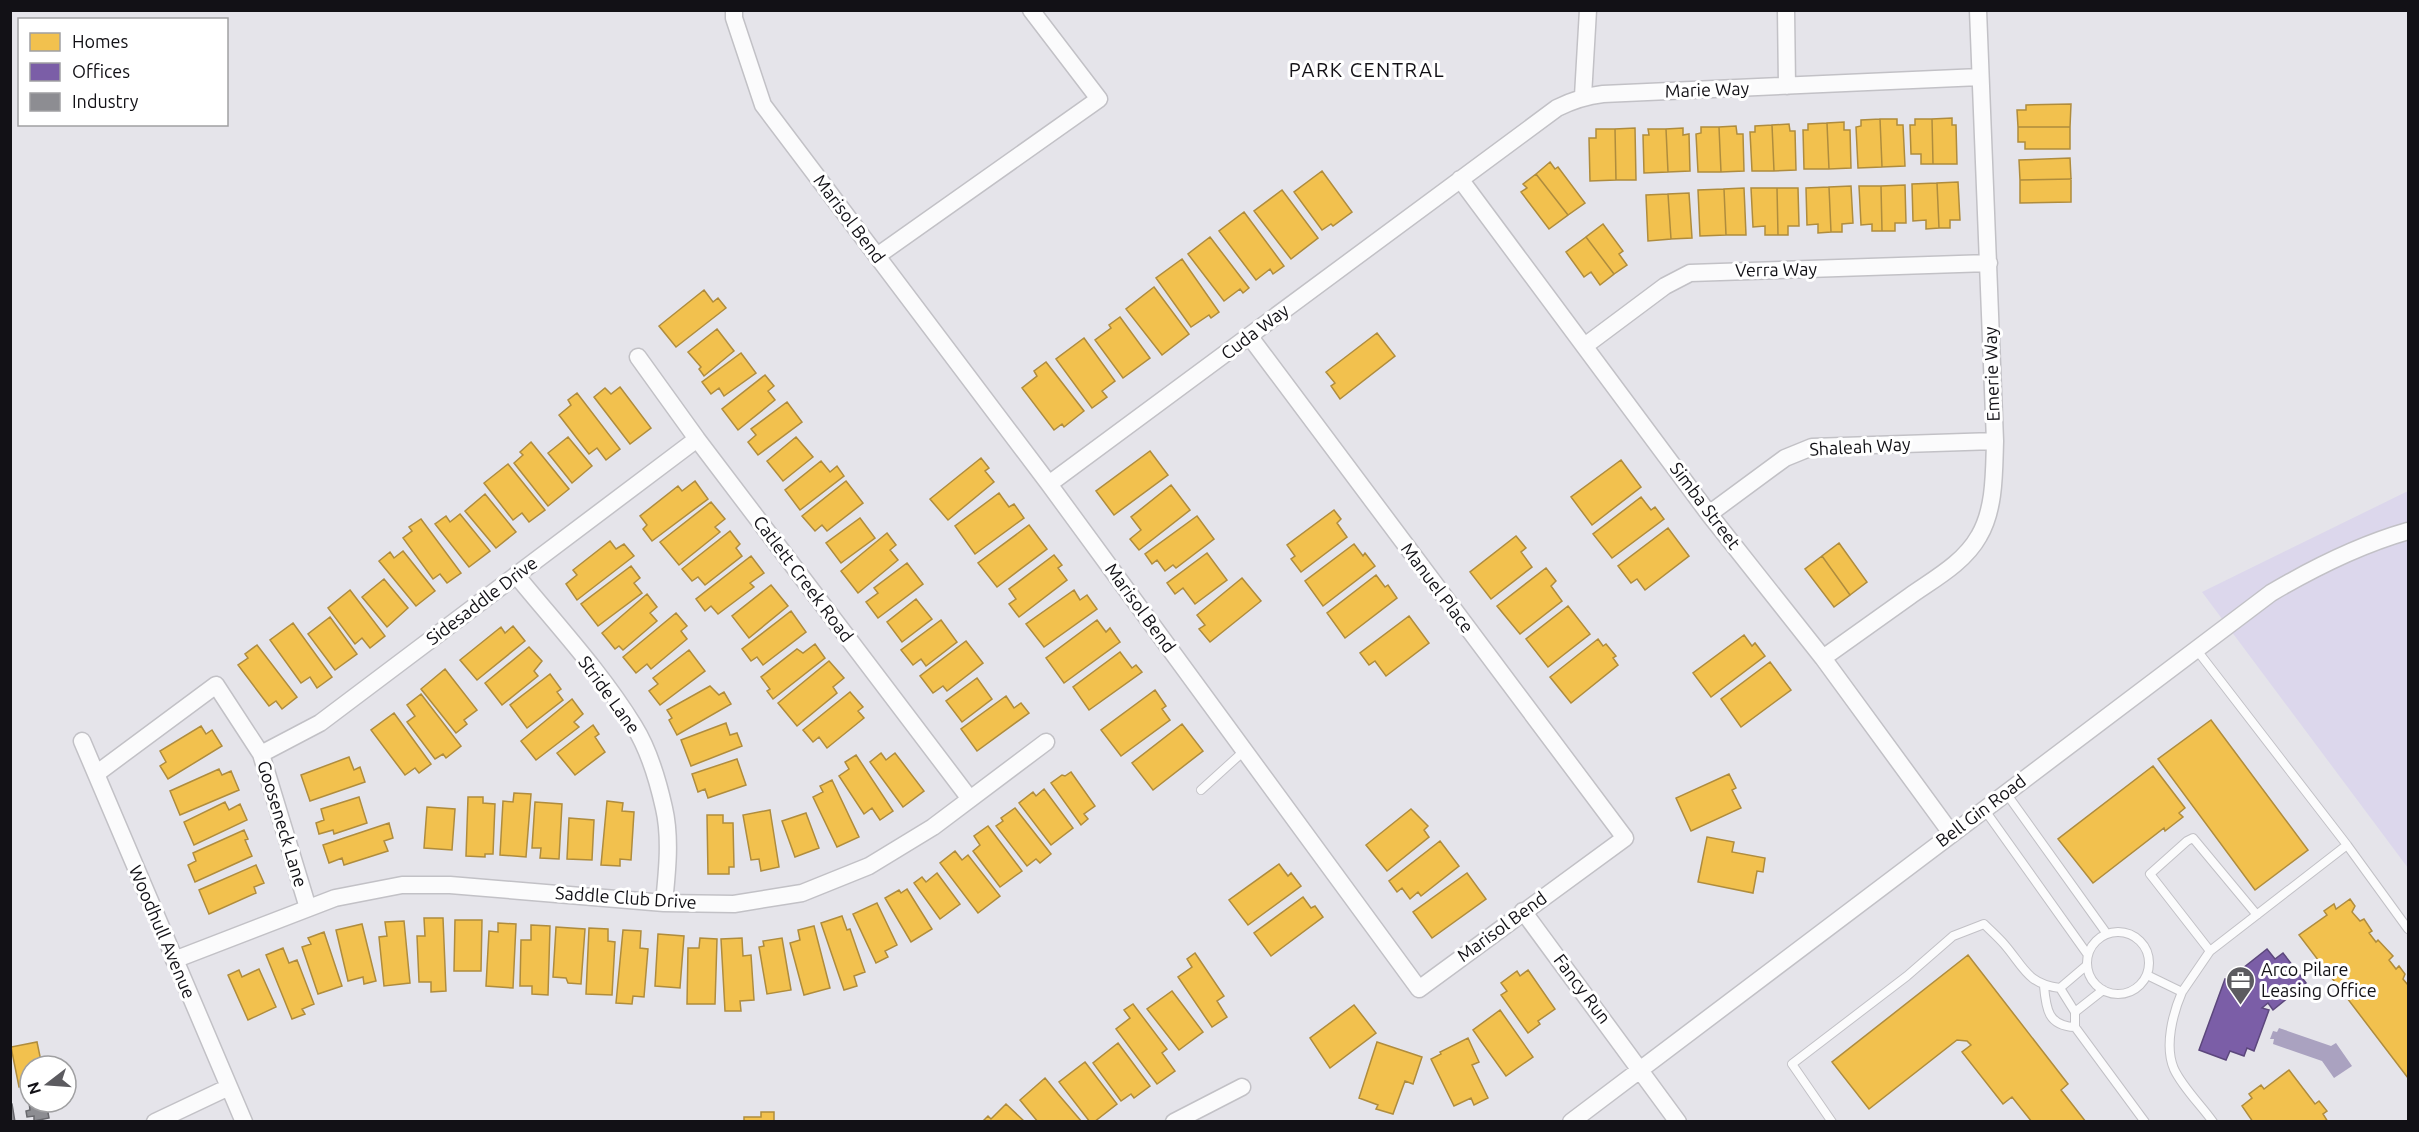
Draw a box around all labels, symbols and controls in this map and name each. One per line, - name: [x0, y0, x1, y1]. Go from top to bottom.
- legend: [18, 18, 228, 126]
- text: Homes: [72, 31, 129, 51]
- district label: PARK CENTRAL: [1289, 58, 1445, 81]
- text: Offices: [72, 61, 130, 81]
- street label: Marie Way: [1664, 78, 1750, 100]
- text: Industry: [72, 91, 139, 111]
- street label: Marisol Bend: [810, 170, 890, 267]
- street label: Verra Way: [1735, 258, 1817, 280]
- street label: Cuda Way: [1217, 299, 1292, 363]
- street label: Emerie Way: [1979, 326, 2003, 422]
- street label: Shaleah Way: [1809, 433, 1911, 459]
- street label: Simba Street: [1667, 458, 1745, 553]
- street label: Catlett Creek Road: [750, 511, 858, 645]
- street label: Manuel Place: [1398, 539, 1478, 636]
- street label: Sidesaddle Drive: [422, 552, 541, 648]
- street label: Marisol Bend: [1102, 559, 1180, 656]
- street label: Stride Lane: [575, 652, 645, 737]
- street label: Gooseneck Lane: [254, 758, 312, 889]
- street label: Bell Gin Road: [1932, 770, 2029, 850]
- street label: Woodhull Avenue: [126, 862, 200, 1001]
- street label: Saddle Club Drive: [555, 882, 697, 912]
- street label: Marisol Bend: [1453, 887, 1550, 965]
- street label: Fancy Run: [1550, 950, 1615, 1027]
- place label: Arco Pilare Leasing Office: [2261, 959, 2377, 1000]
- office icon: Arco Pilare Leasing Office: [2224, 964, 2256, 1006]
- north arrow: [18, 1054, 78, 1114]
- text: N: [23, 1080, 44, 1097]

